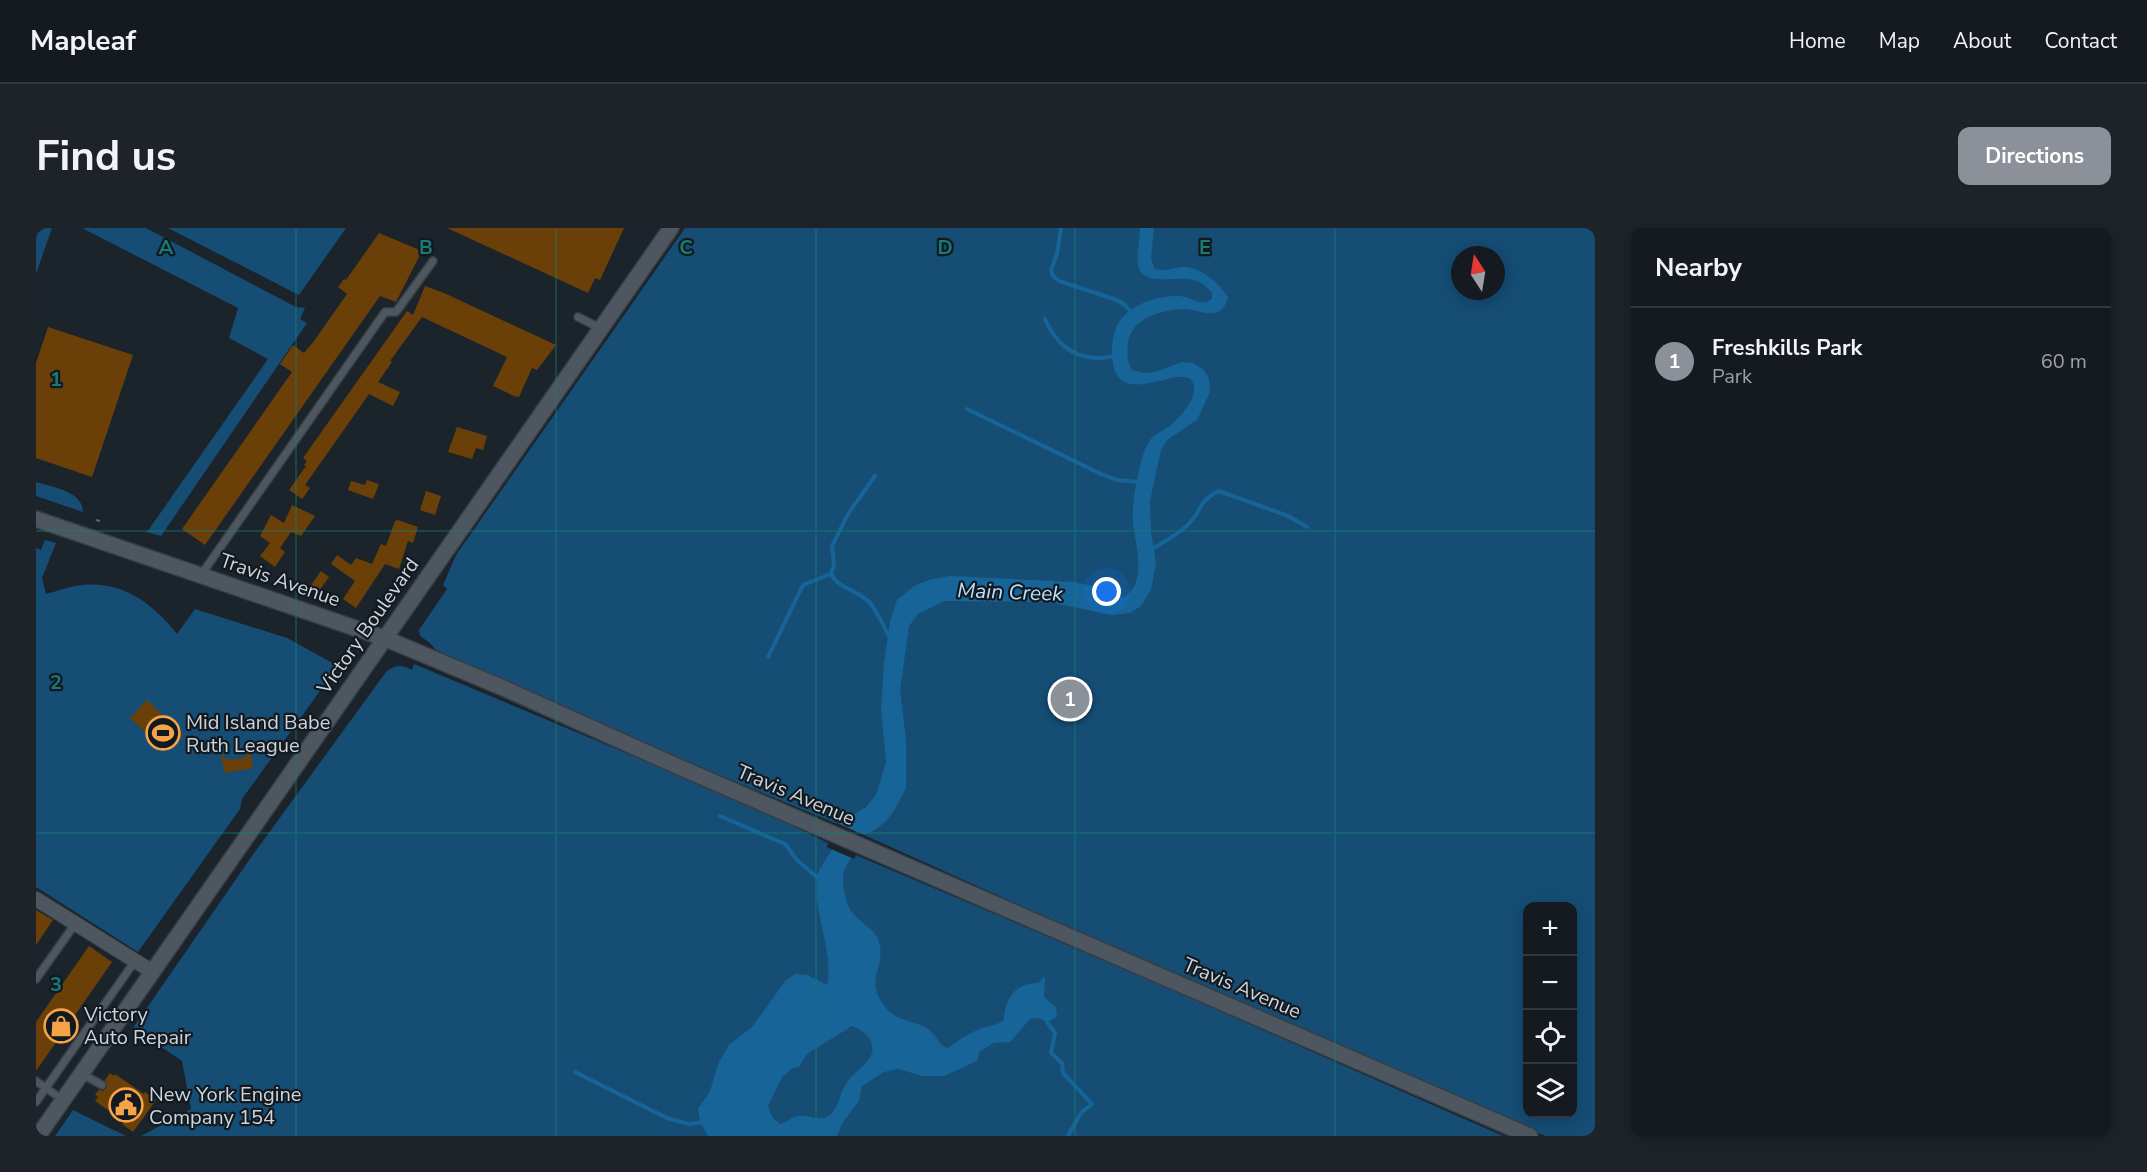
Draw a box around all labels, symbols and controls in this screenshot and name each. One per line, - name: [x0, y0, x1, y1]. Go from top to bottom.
- text: Mapleaf: [30, 22, 136, 60]
- text: Home: [1789, 27, 1846, 55]
- text: Map: [1879, 27, 1920, 55]
- text: About: [1953, 27, 2011, 55]
- text: Contact: [2044, 27, 2117, 55]
- button: Directions: [1958, 127, 2111, 185]
- text: Find us: [36, 128, 176, 185]
- text: A: [159, 234, 174, 261]
- text: B: [419, 234, 433, 261]
- text: C: [679, 234, 693, 261]
- text: D: [937, 234, 953, 261]
- text: E: [1199, 234, 1211, 261]
- north arrow: [1451, 246, 1505, 300]
- text: Nearby: [1655, 250, 1742, 285]
- text: Freshkills Park: [1712, 333, 1862, 363]
- text: 1: [1669, 348, 1681, 375]
- text: 60 m: [2041, 348, 2087, 375]
- text: Park: [1712, 363, 1752, 390]
- text: 1: [50, 366, 62, 393]
- street label: Travis Avenue: [216, 547, 344, 613]
- street label: Victory Boulevard: [310, 553, 425, 700]
- water label: Main Creek: [957, 576, 1064, 608]
- your location: [1092, 577, 1121, 606]
- text: 2: [50, 669, 62, 696]
- pin: 1: [1050, 676, 1090, 722]
- place label: Mid Island Babe Ruth League: [186, 709, 330, 759]
- sports icon: Mid Island Babe Ruth League: [145, 715, 181, 751]
- street label: Travis Avenue: [733, 758, 859, 832]
- map controls: [1523, 902, 1577, 1118]
- button: +: [1523, 902, 1577, 956]
- street label: Travis Avenue: [1179, 951, 1305, 1025]
- button: −: [1523, 956, 1577, 1010]
- text: 3: [50, 971, 62, 998]
- place label: Victory Auto Repair: [83, 1001, 191, 1051]
- shop icon: Victory Auto Repair: [43, 1008, 79, 1044]
- button: locate: [1523, 1010, 1577, 1064]
- button: layers: [1523, 1064, 1577, 1118]
- place label: New York Engine Company 154: [149, 1081, 301, 1131]
- public building icon: New York Engine Company 154: [108, 1087, 144, 1123]

